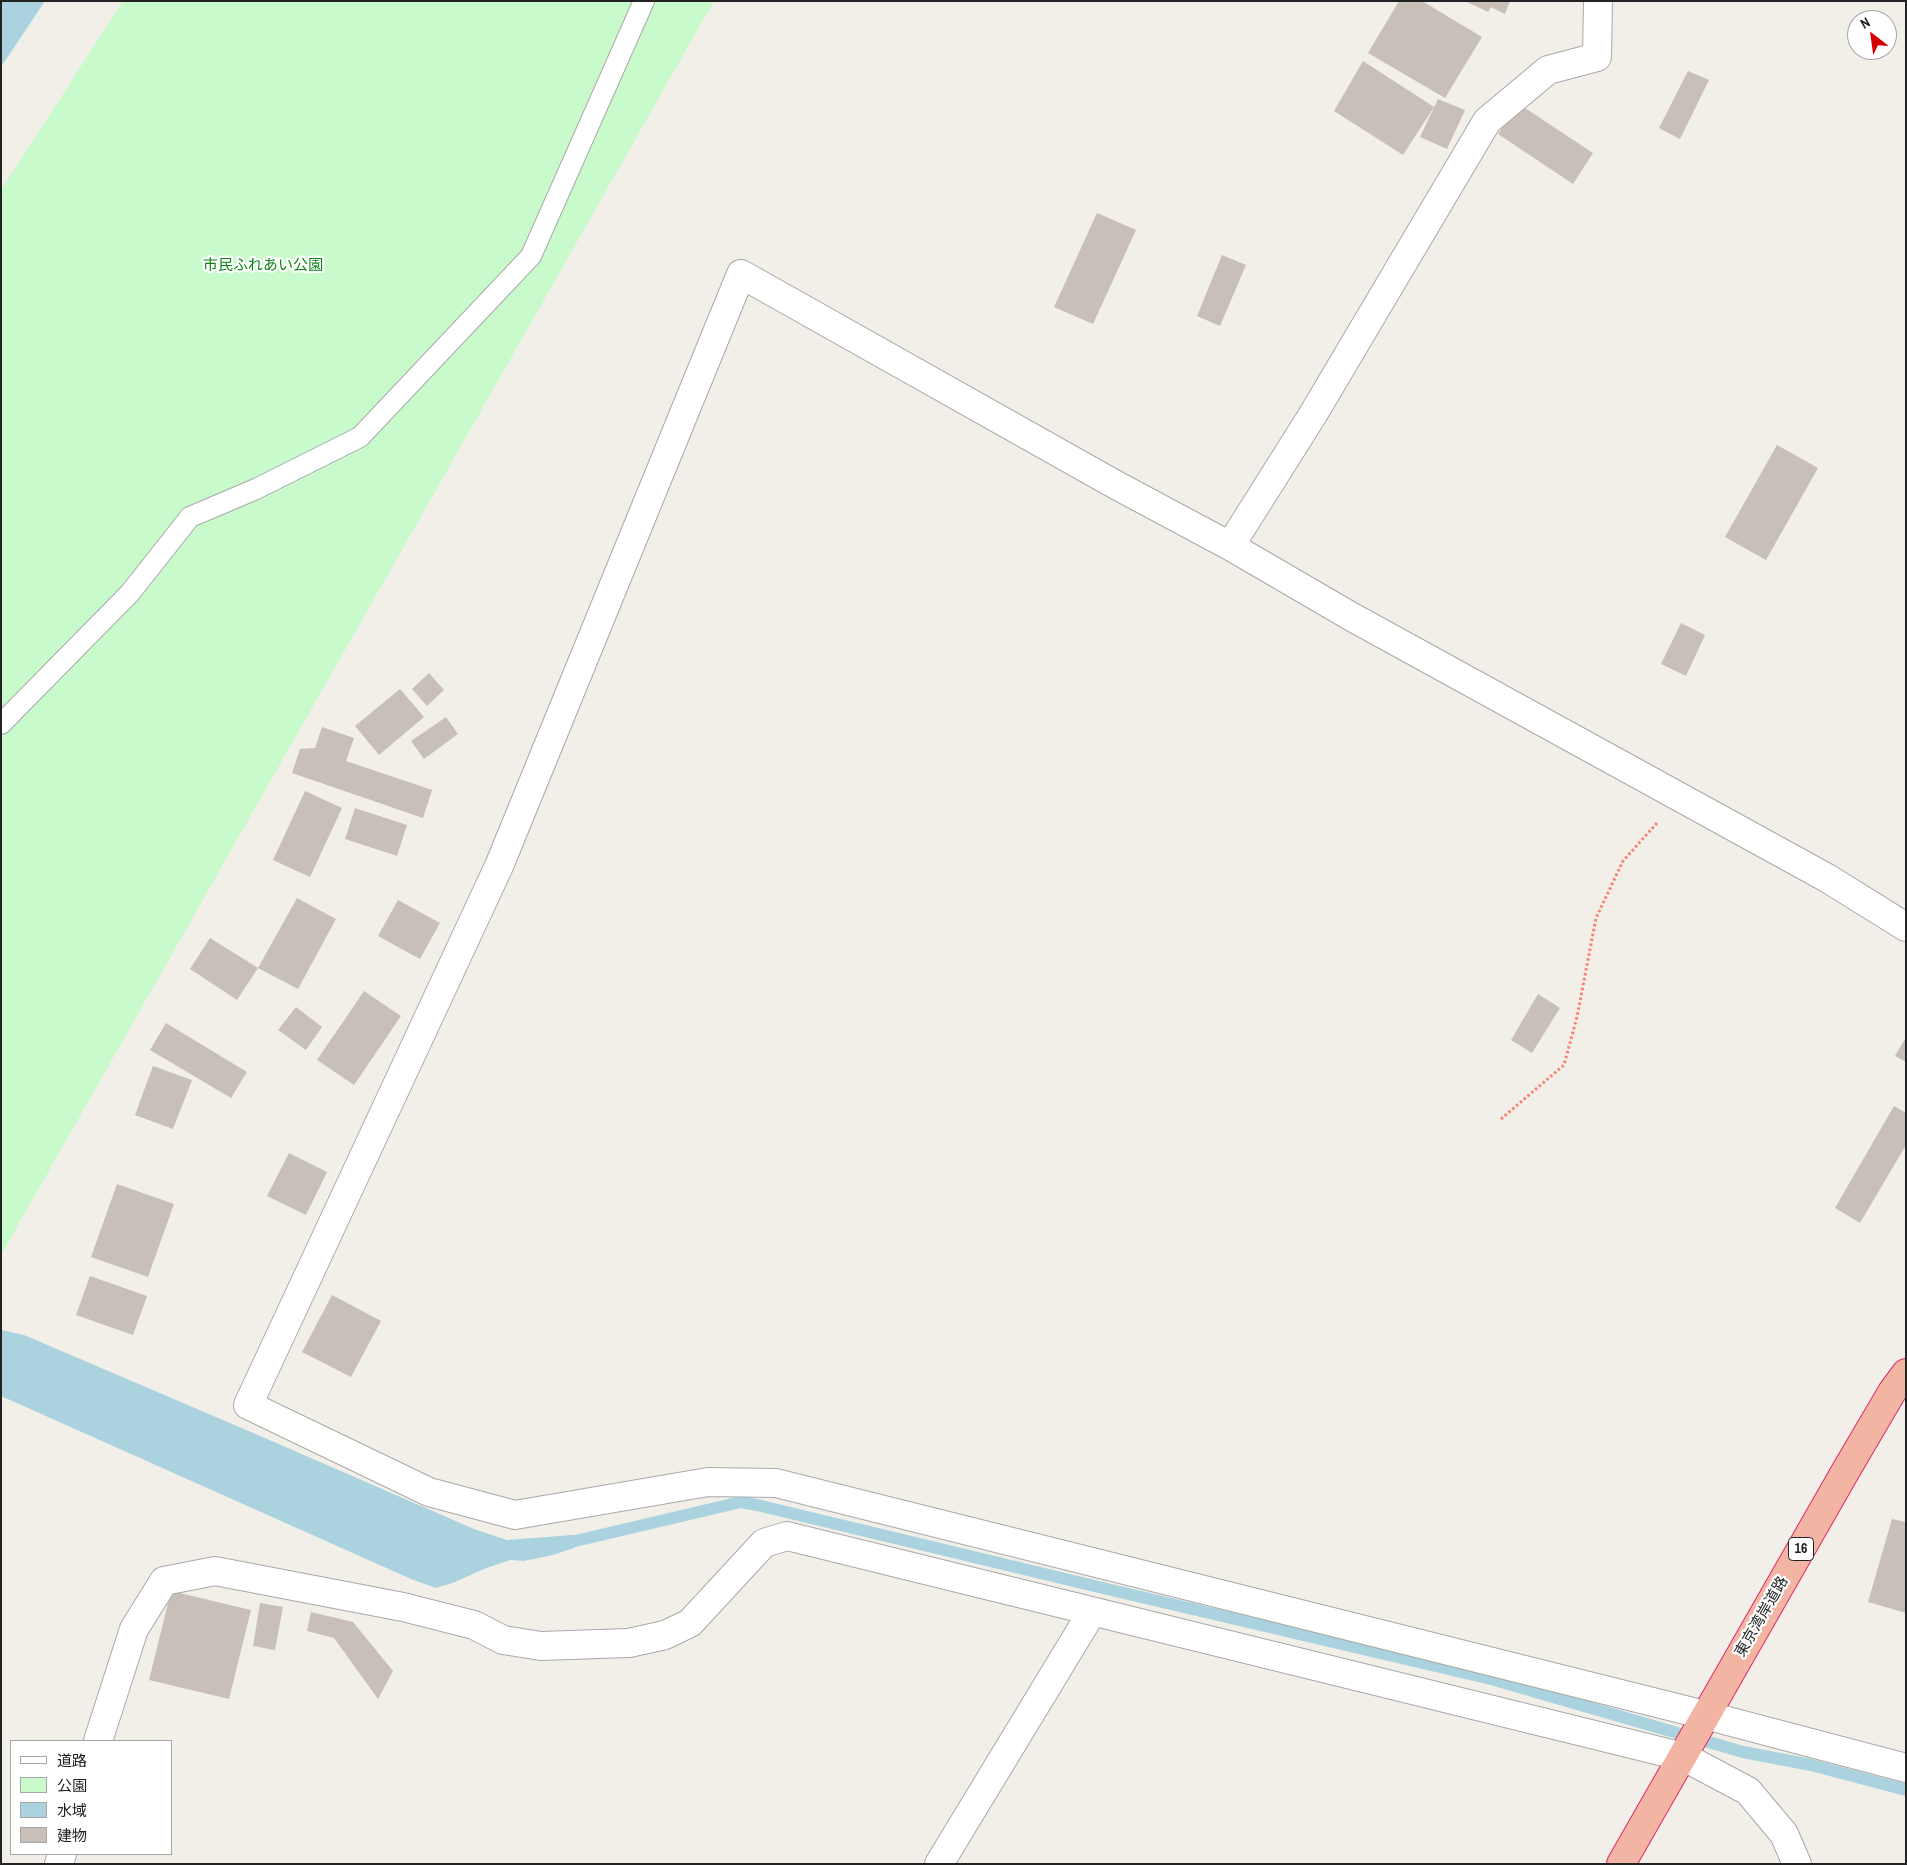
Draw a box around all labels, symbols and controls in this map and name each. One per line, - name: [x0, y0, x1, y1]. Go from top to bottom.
- north arrow: [1847, 10, 1897, 60]
- text: N: [1857, 13, 1873, 33]
- park label: 市民ふれあい公園: [203, 257, 323, 275]
- road number: 16: [1788, 1538, 1814, 1560]
- street label: 東京湾岸道路: [1732, 1574, 1792, 1660]
- legend: [10, 1740, 172, 1855]
- text: 道路: [57, 1750, 87, 1771]
- text: 公園: [57, 1775, 87, 1796]
- text: 水域: [57, 1800, 87, 1821]
- text: 建物: [57, 1825, 87, 1846]

